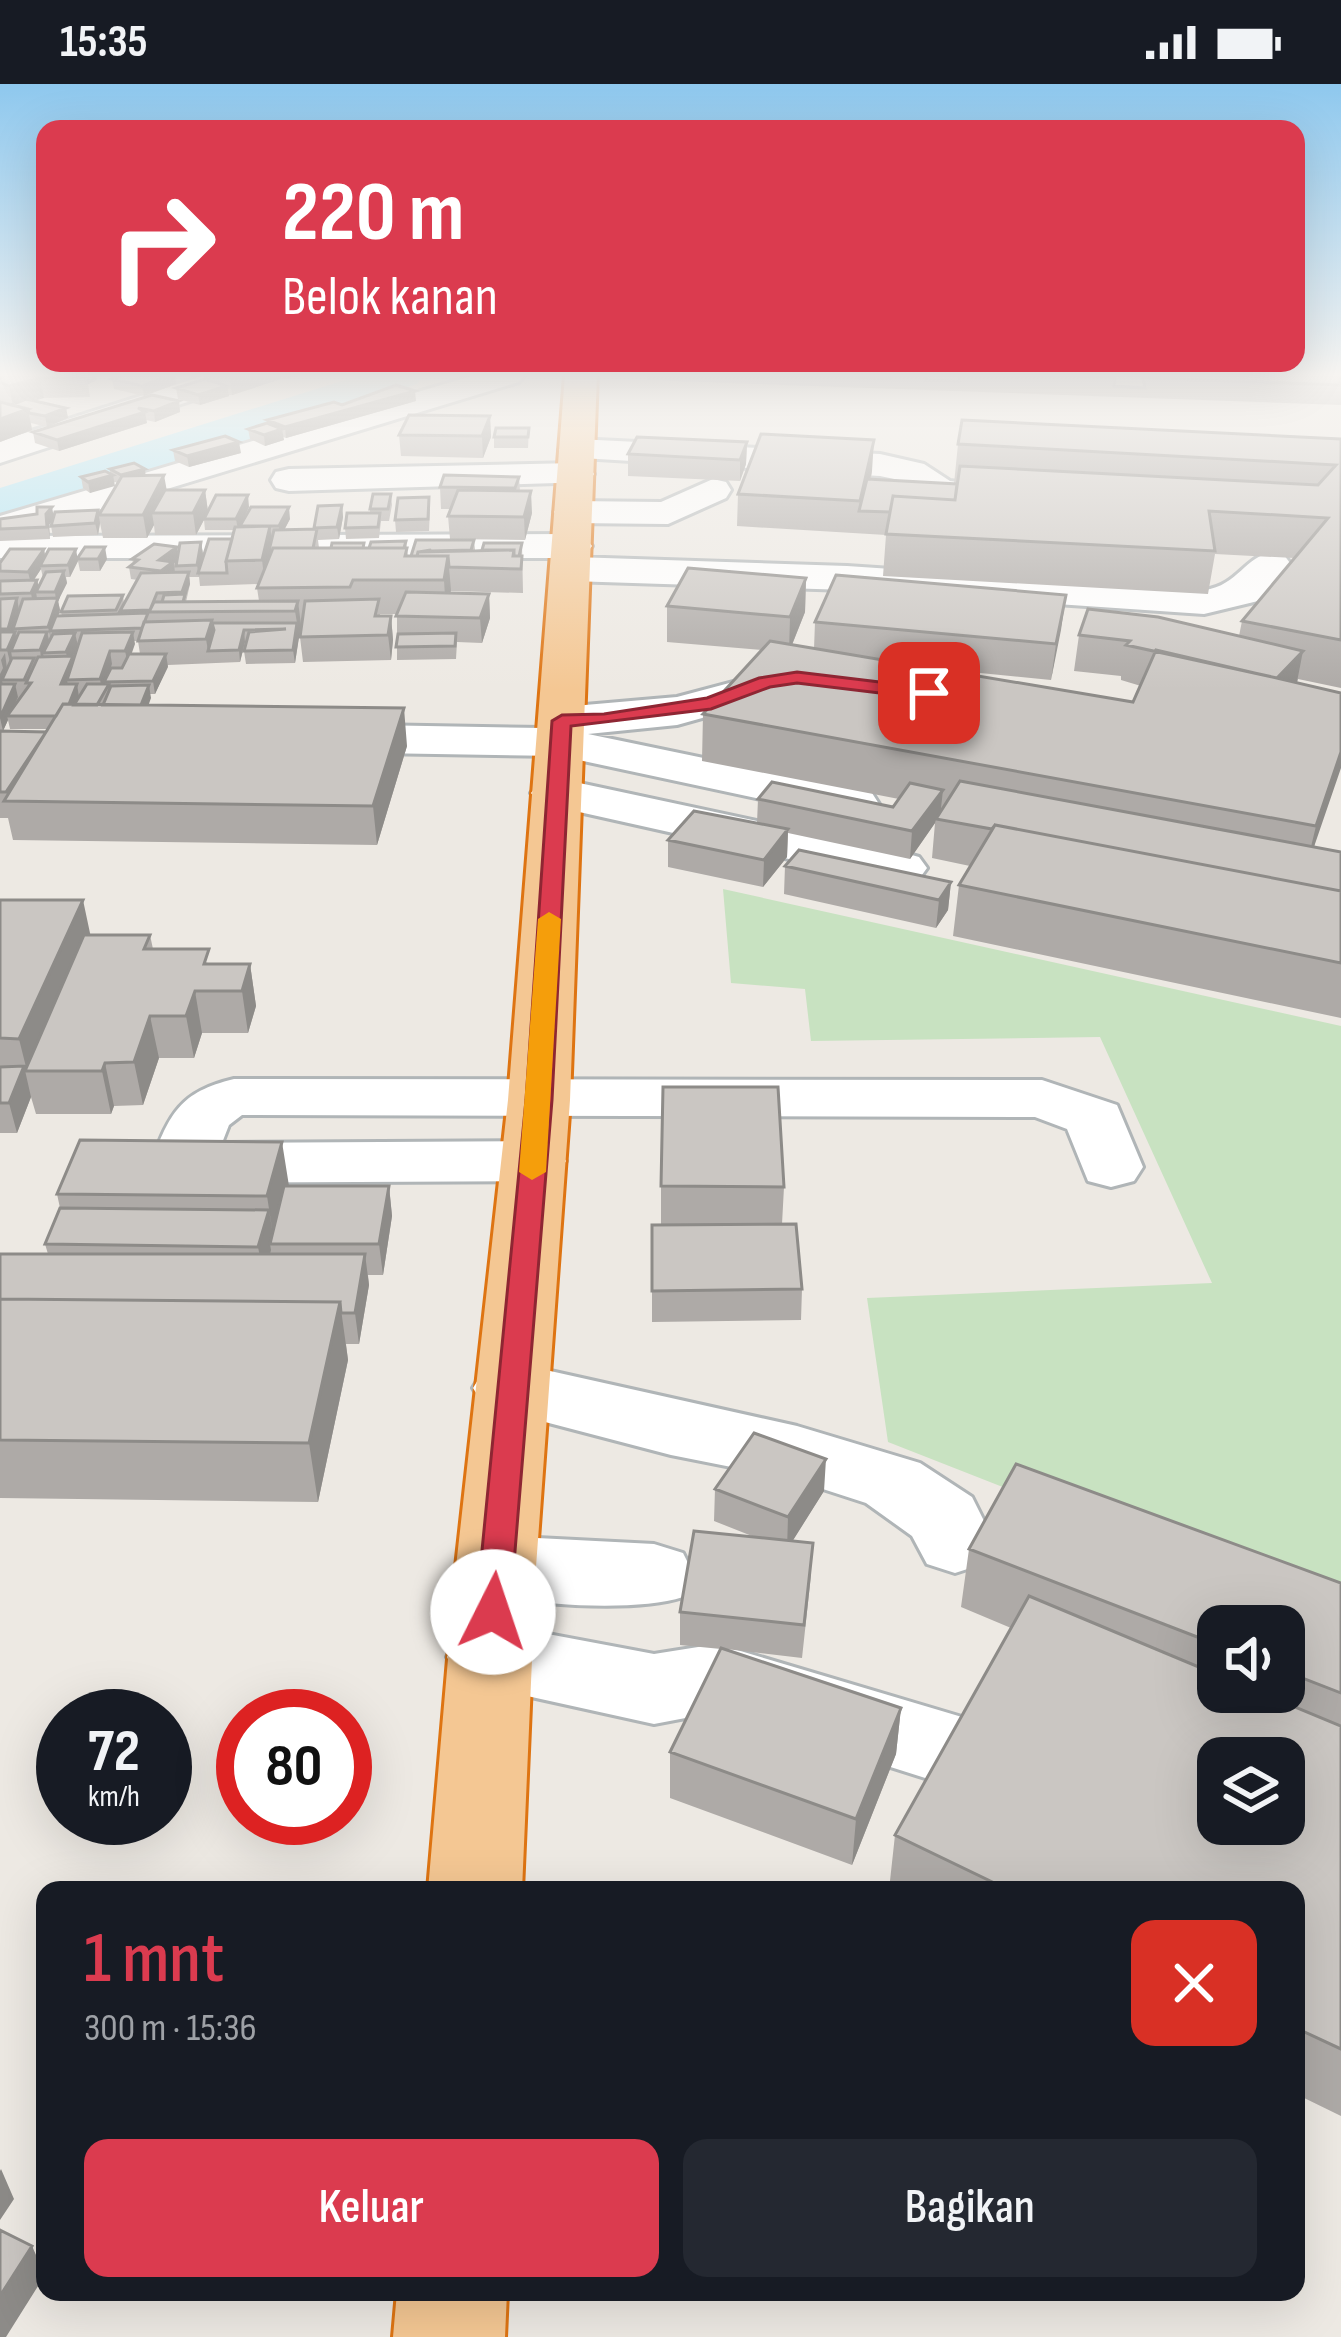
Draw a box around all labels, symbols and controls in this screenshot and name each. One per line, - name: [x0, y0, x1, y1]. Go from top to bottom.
- text: 15:35: [60, 15, 147, 70]
- text: 220 m: [282, 163, 464, 264]
- icon: right: [84, 168, 240, 324]
- text: Belok kanan: [282, 265, 498, 330]
- pin: [878, 642, 980, 744]
- icon: arrive: [896, 660, 962, 726]
- position arrow: [430, 1549, 556, 1675]
- map controls: [1197, 1605, 1305, 1845]
- button: sound: [1197, 1605, 1305, 1713]
- speed limit sign: 80: [216, 1689, 372, 1845]
- text: 72: [88, 1716, 140, 1788]
- button: layers: [1197, 1737, 1305, 1845]
- text: km/h: [88, 1779, 140, 1815]
- text: 1 mnt: [84, 1916, 224, 2003]
- button: close: [1131, 1920, 1257, 2046]
- text: 300 m · 15:36: [84, 2005, 257, 2052]
- button: Keluar: [84, 2139, 659, 2277]
- button: Bagikan: [683, 2139, 1257, 2277]

